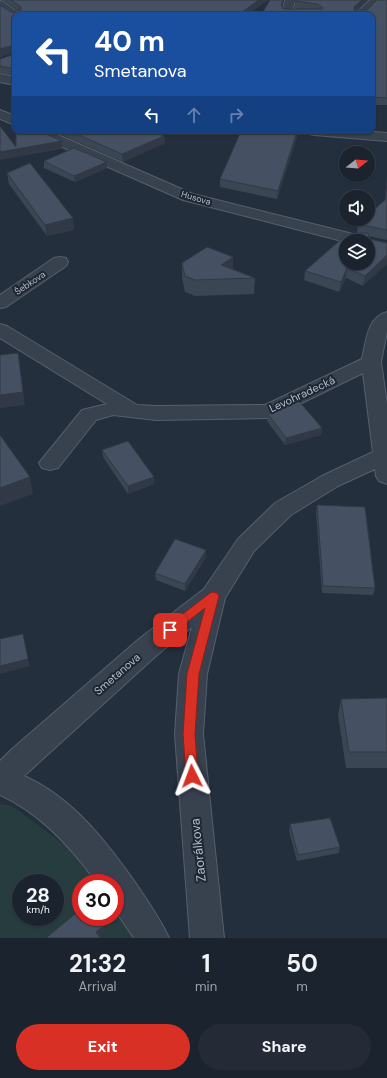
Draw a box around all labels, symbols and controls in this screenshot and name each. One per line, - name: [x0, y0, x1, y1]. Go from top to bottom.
- text: 40 m: [94, 23, 165, 60]
- icon: left: [28, 28, 80, 80]
- text: Smetanova: [94, 59, 187, 83]
- icon: left: [141, 104, 163, 126]
- icon: ahead: [183, 104, 205, 126]
- icon: right: [225, 104, 247, 126]
- north arrow: [339, 146, 375, 182]
- map controls: [339, 146, 375, 270]
- street label: Husova: [180, 188, 212, 208]
- button: sound: [339, 190, 375, 226]
- button: layers: [339, 234, 375, 270]
- street label: Šebkova: [12, 268, 48, 298]
- street label: Levohradecká: [267, 373, 337, 415]
- pin: [153, 613, 187, 647]
- icon: arrive: [159, 619, 181, 641]
- street label: Smetanova: [91, 650, 143, 698]
- position arrow: [171, 755, 213, 797]
- street label: Zaorálkova: [186, 817, 210, 883]
- speed limit sign: 30: [72, 874, 124, 926]
- text: 28: [26, 882, 50, 908]
- text: km/h: [26, 903, 50, 916]
- text: 21:32: [69, 948, 126, 979]
- text: 1: [202, 948, 210, 979]
- text: 50: [286, 948, 318, 979]
- text: Arrival: [79, 978, 116, 995]
- text: min: [195, 978, 217, 995]
- text: m: [296, 978, 308, 995]
- button: Exit: [16, 1024, 190, 1070]
- button: Share: [198, 1024, 371, 1070]

